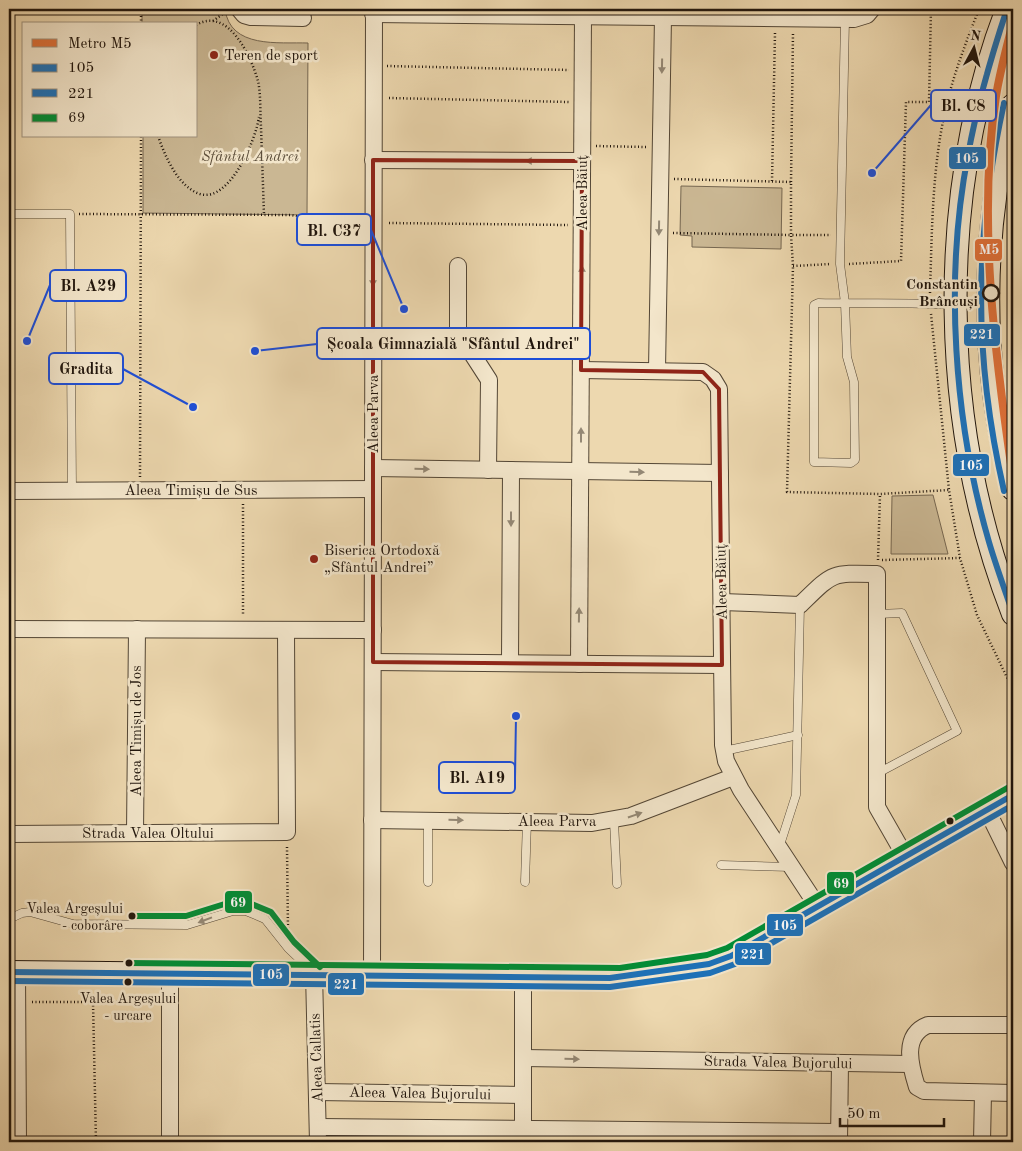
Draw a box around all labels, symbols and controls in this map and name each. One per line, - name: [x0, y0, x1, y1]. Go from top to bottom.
- legend: [22, 22, 198, 138]
- north arrow: [950, 22, 1000, 72]
- text: N: [969, 28, 982, 44]
- text: Metro M5: [68, 37, 132, 52]
- marker: Teren de sport: [208, 49, 220, 61]
- place label: Teren de sport: [224, 49, 318, 64]
- one-way arrow: [658, 58, 666, 74]
- text: 105: [68, 61, 94, 76]
- text: 221: [68, 87, 94, 102]
- callout: Bl. C8: [931, 90, 996, 121]
- text: Bl. C8: [940, 99, 986, 115]
- text: 69: [68, 111, 85, 126]
- line badge: 105: [948, 146, 987, 170]
- park label: Sfântul Andrei: [201, 150, 299, 165]
- text: 105: [955, 152, 979, 166]
- street label: Aleea Băiuț: [576, 155, 591, 231]
- one-way arrow: [525, 157, 541, 165]
- callout: Bl. C37: [297, 214, 371, 245]
- one-way arrow: [655, 220, 663, 236]
- text: Bl. C37: [307, 224, 361, 240]
- line badge: M5: [974, 238, 1003, 262]
- text: M5: [979, 243, 999, 257]
- one-way arrow: [578, 264, 586, 280]
- callout: Bl. A29: [50, 270, 126, 301]
- one-way arrow: [369, 271, 377, 287]
- place label: Constantin Brâncuși: [906, 278, 978, 310]
- text: Bl. A29: [60, 279, 116, 295]
- marker: Constantin Brâncuși: [982, 284, 1000, 302]
- line badge: 221: [963, 323, 1001, 347]
- callout: Școala Gimnazială "Sfântul Andrei": [317, 328, 590, 359]
- text: 221: [970, 328, 994, 342]
- text: Școala Gimnazială "Sfântul Andrei": [327, 337, 579, 353]
- callout: Gradita: [49, 353, 123, 384]
- text: Gradita: [59, 362, 113, 378]
- street label: Aleea Parva: [367, 374, 382, 453]
- one-way arrow: [577, 427, 585, 443]
- line badge: 105: [952, 453, 990, 477]
- text: 105: [959, 459, 983, 473]
- one-way arrow: [414, 465, 430, 473]
- one-way arrow: [629, 468, 645, 476]
- street label: Aleea Timișu de Sus: [124, 484, 258, 499]
- one-way arrow: [506, 511, 514, 527]
- place label: Biserica Ortodoxă „Sfântul Andrei”: [324, 544, 440, 576]
- street label: Aleea Băiuț: [714, 544, 731, 620]
- marker: Biserica Ortodoxă „Sfântul Andrei”: [308, 553, 320, 565]
- one-way arrow: [575, 607, 583, 623]
- street label: Aleea Timișu de Jos: [130, 665, 145, 797]
- callout: Bl. A19: [439, 762, 515, 793]
- text: Bl. A19: [449, 771, 505, 787]
- one-way arrow: [628, 810, 643, 818]
- street label: Aleea Parva: [518, 815, 597, 830]
- one-way arrow: [448, 816, 464, 824]
- unlabelled marker: [945, 816, 955, 826]
- street label: Strada Valea Oltului: [82, 827, 214, 842]
- line badge: 69: [826, 871, 855, 895]
- text: 69: [833, 877, 849, 891]
- line badge: 69: [224, 890, 253, 914]
- text: 69: [230, 896, 246, 910]
- place label: Valea Argeșului - coborâre: [26, 902, 123, 933]
- marker: Valea Argeșului - coborâre: [127, 911, 137, 921]
- line badge: 105: [766, 913, 804, 937]
- one-way arrow: [197, 916, 212, 924]
- text: 105: [773, 919, 797, 933]
- line badge: 221: [734, 942, 772, 966]
- text: 221: [741, 948, 765, 962]
- unlabelled marker: [124, 958, 134, 968]
- line badge: 105: [252, 963, 290, 987]
- text: 105: [259, 968, 283, 982]
- line badge: 221: [327, 972, 365, 996]
- marker: Valea Argeșului - urcare: [123, 977, 133, 987]
- text: 221: [334, 978, 358, 992]
- place label: Valea Argeșului - urcare: [80, 992, 177, 1023]
- street label: Aleea Callatis: [308, 1013, 327, 1103]
- one-way arrow: [565, 1055, 581, 1063]
- street label: Strada Valea Bujorului: [703, 1055, 852, 1072]
- street label: Aleea Valea Bujorului: [349, 1086, 491, 1103]
- scale bar: [840, 1096, 943, 1128]
- text: 50 m: [847, 1107, 881, 1122]

